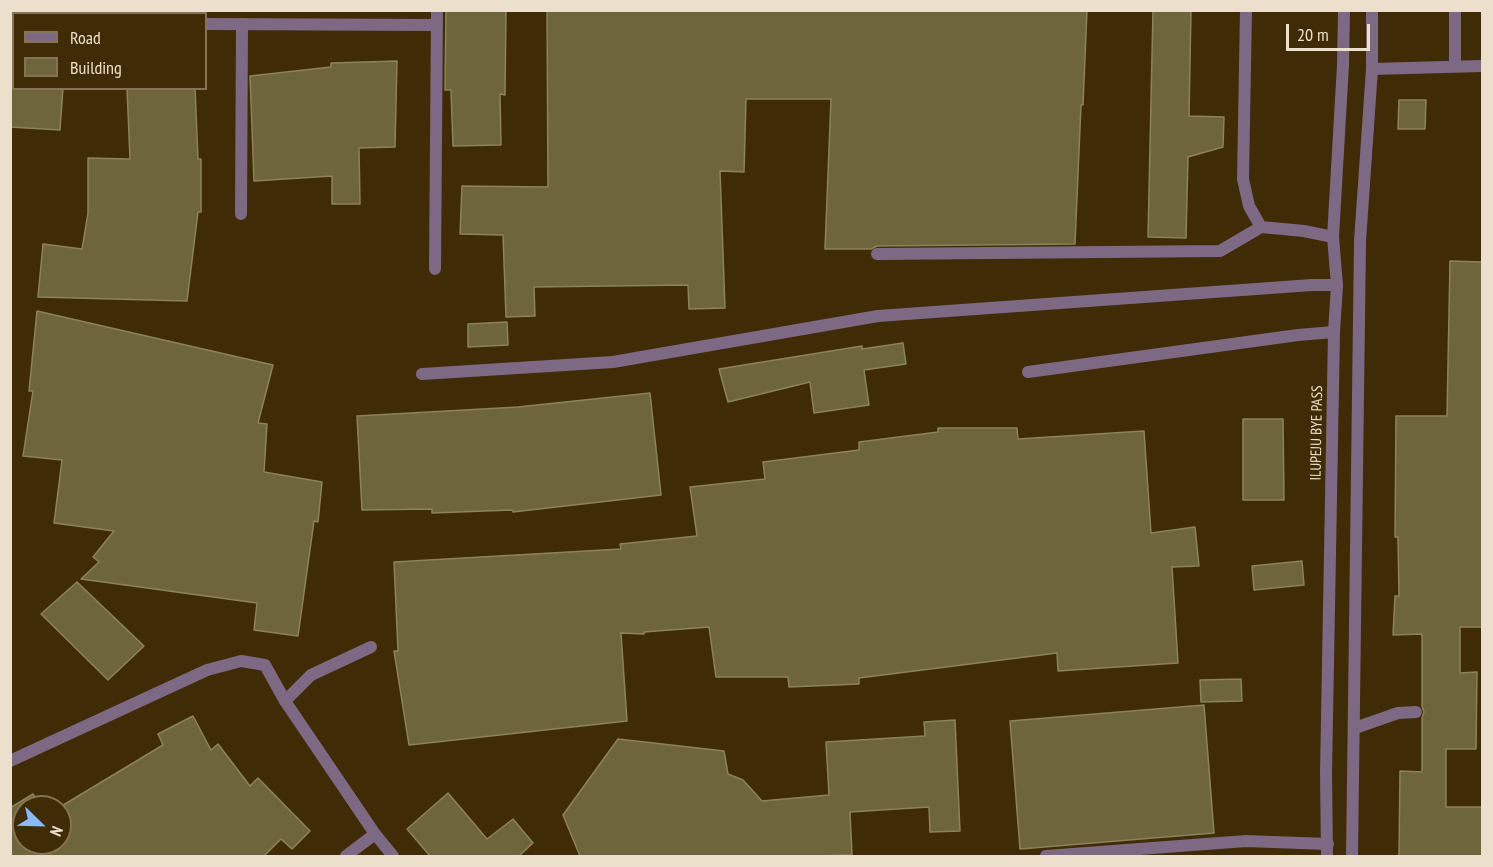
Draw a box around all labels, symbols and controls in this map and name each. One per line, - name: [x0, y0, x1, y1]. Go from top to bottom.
- legend: [12, 12, 207, 90]
- scale bar: [1289, 12, 1373, 50]
- text: 20 m: [1297, 23, 1329, 46]
- text: Road: [70, 26, 101, 49]
- text: Building: [70, 56, 122, 79]
- street label: ILUPEJU BYE PASS: [1307, 385, 1327, 481]
- north arrow: [12, 795, 72, 855]
- text: N: [46, 823, 68, 839]

